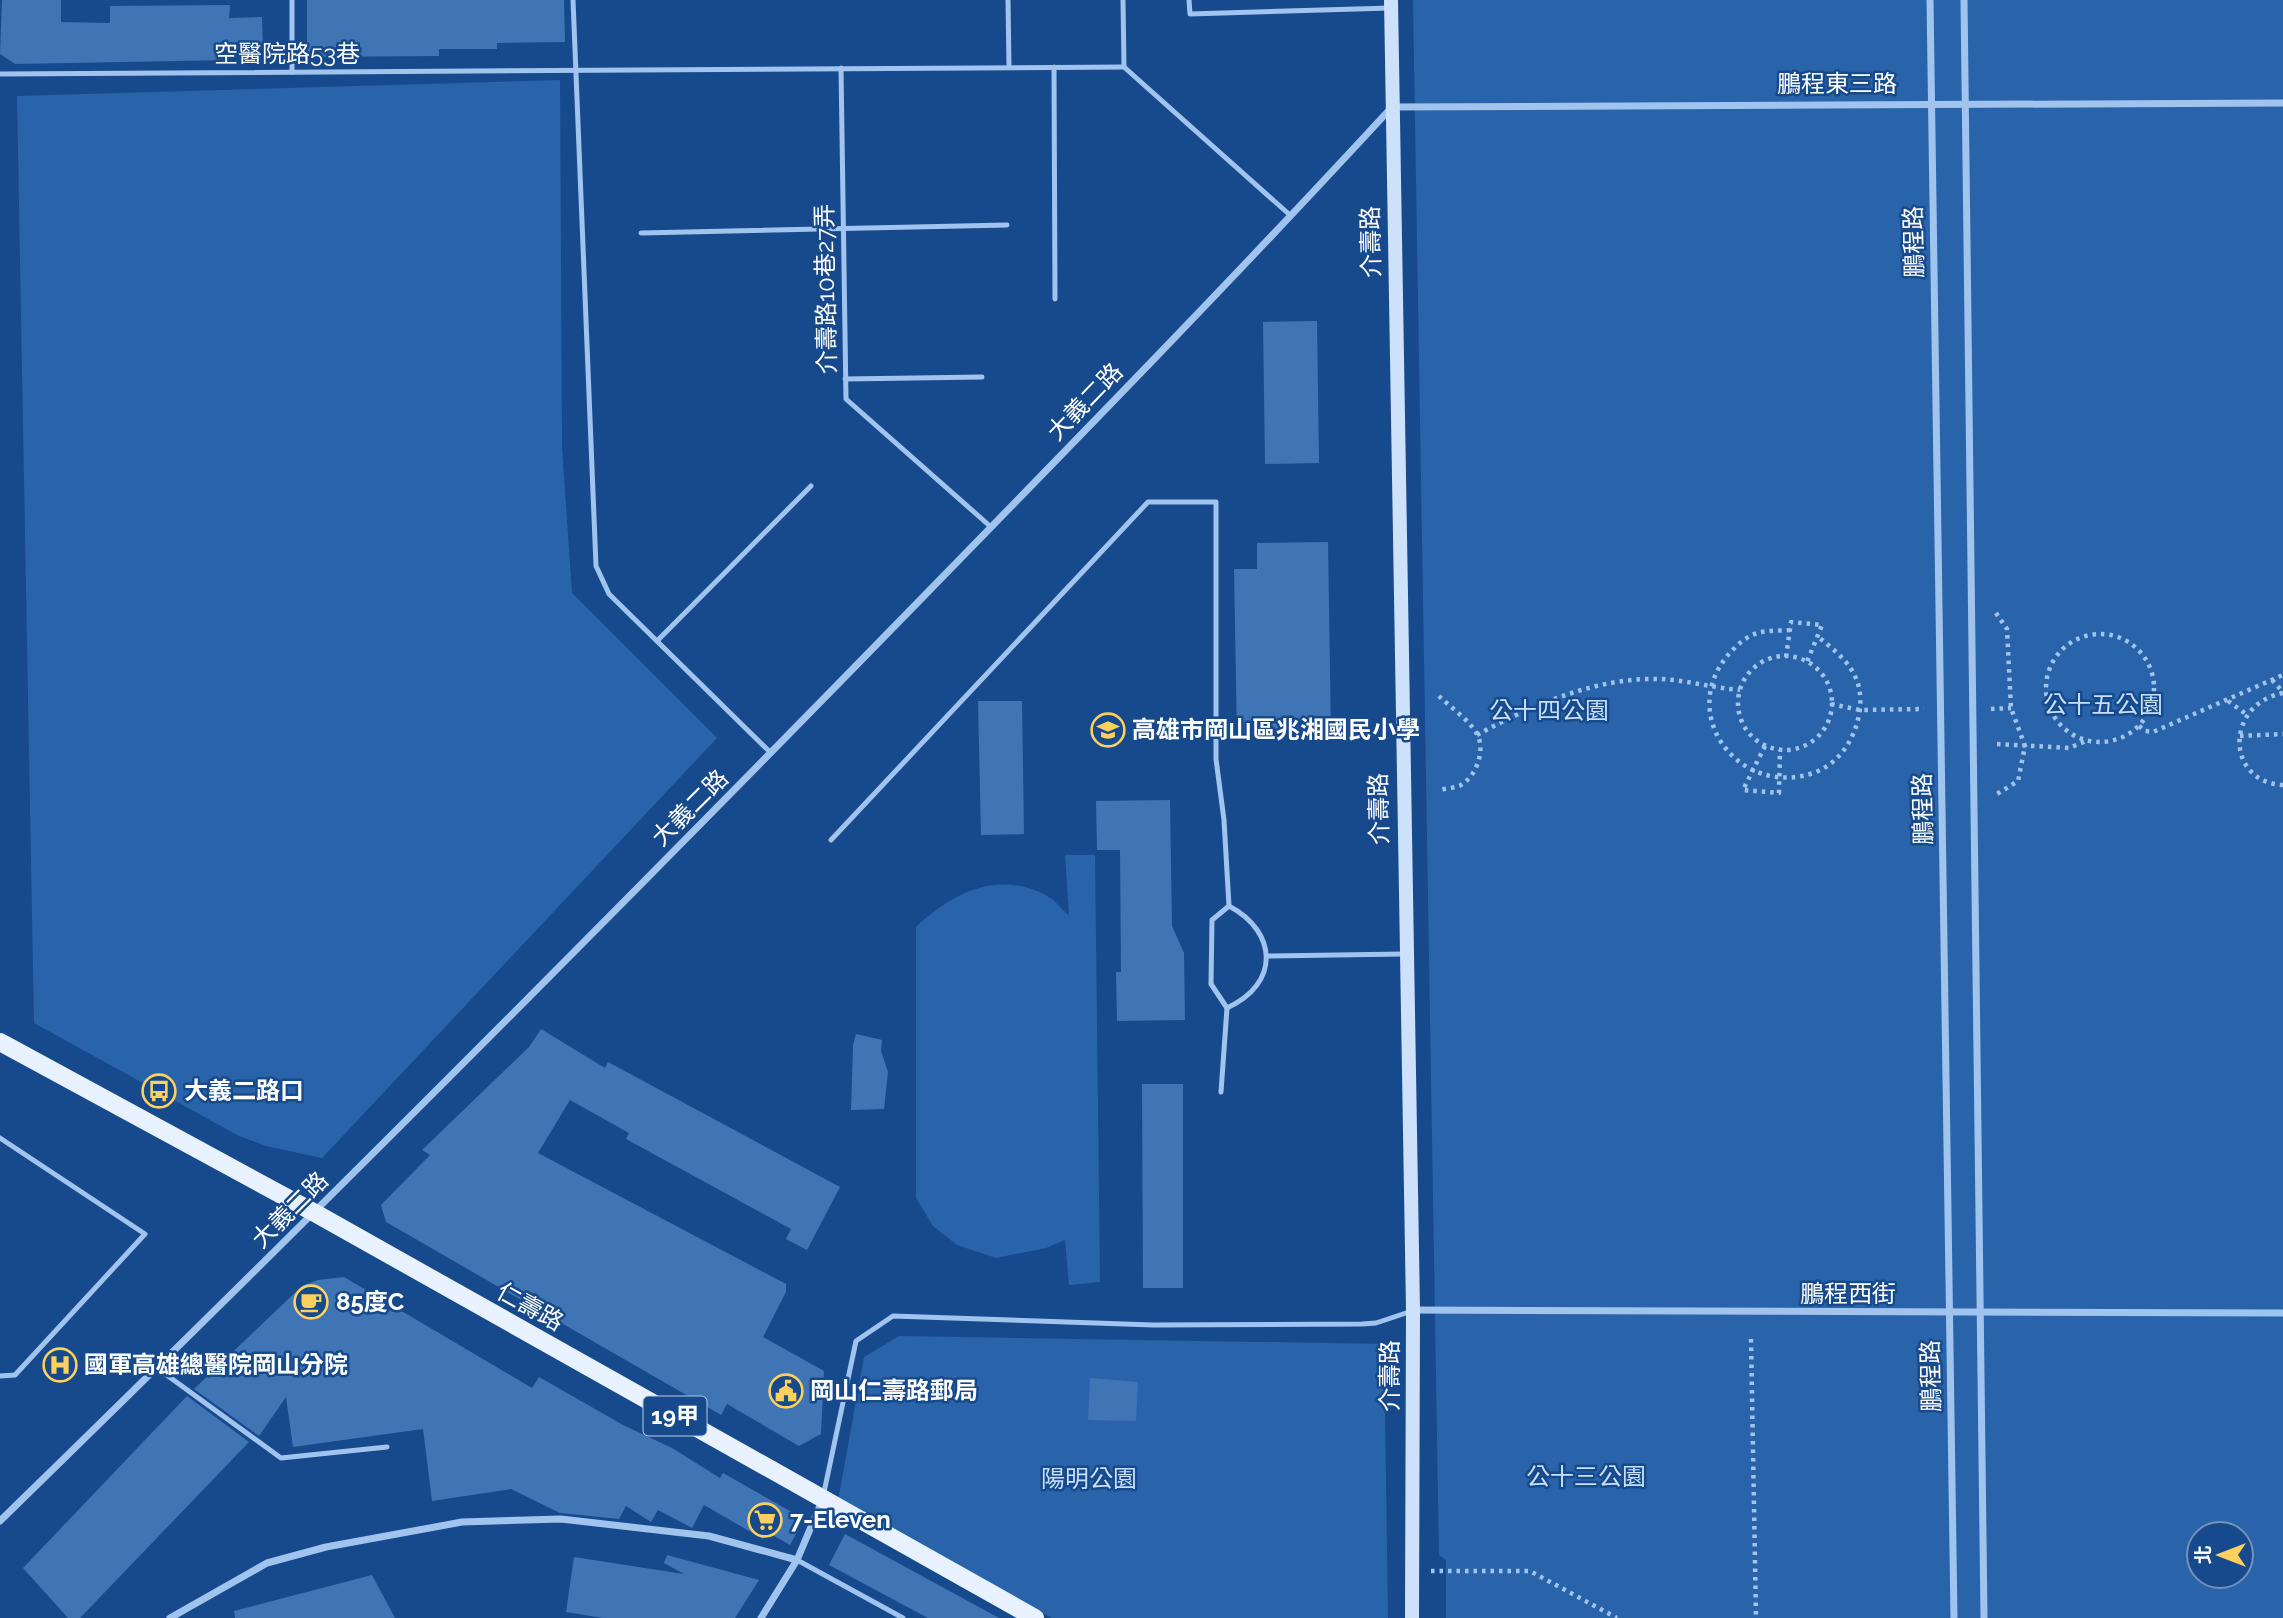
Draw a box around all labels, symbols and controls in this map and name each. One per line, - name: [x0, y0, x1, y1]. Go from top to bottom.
- street label: 空醫院路53巷: [214, 39, 360, 68]
- street label: 鵬程東三路: [1777, 69, 1897, 98]
- street label: 介壽路10巷27弄: [810, 204, 841, 374]
- street label: 介壽路: [1355, 206, 1386, 278]
- street label: 鵬程路: [1898, 206, 1929, 278]
- street label: 大義二路: [1041, 357, 1128, 446]
- park label: 公十五公園: [2043, 690, 2163, 719]
- park label: 公十四公園: [1489, 696, 1609, 725]
- school or university icon: 高雄市岡山區兆湘國民小學: [1089, 711, 1127, 749]
- place label: 高雄市岡山區兆湘國民小學: [1132, 715, 1420, 744]
- street label: 大義二路: [645, 763, 734, 852]
- street label: 介壽路: [1363, 773, 1394, 845]
- street label: 鵬程路: [1907, 773, 1938, 845]
- bus stop icon: 大義二路口: [140, 1072, 178, 1110]
- place label: 大義二路口: [184, 1076, 304, 1105]
- street label: 大義二路: [245, 1165, 334, 1254]
- street label: 仁壽路: [492, 1276, 569, 1337]
- street label: 鵬程西街: [1800, 1279, 1896, 1308]
- cafe icon: 85度C: [292, 1283, 330, 1321]
- place label: 85度C: [336, 1287, 405, 1316]
- street label: 介壽路: [1375, 1340, 1404, 1412]
- street label: 鵬程路: [1915, 1340, 1946, 1412]
- hospital icon: 國軍高雄總醫院岡山分院: [41, 1346, 79, 1384]
- place label: 國軍高雄總醫院岡山分院: [84, 1350, 348, 1379]
- public building icon: 岡山仁壽路郵局: [767, 1372, 805, 1410]
- place label: 岡山仁壽路郵局: [810, 1376, 978, 1405]
- road number: 19甲: [644, 1396, 706, 1436]
- park label: 公十三公園: [1526, 1462, 1646, 1491]
- park label: 陽明公園: [1041, 1464, 1137, 1493]
- supermarket icon: 7-Eleven: [746, 1501, 784, 1539]
- place label: 7-Eleven: [790, 1505, 891, 1534]
- north arrow: [2185, 1520, 2255, 1590]
- text: 北: [2192, 1545, 2214, 1565]

